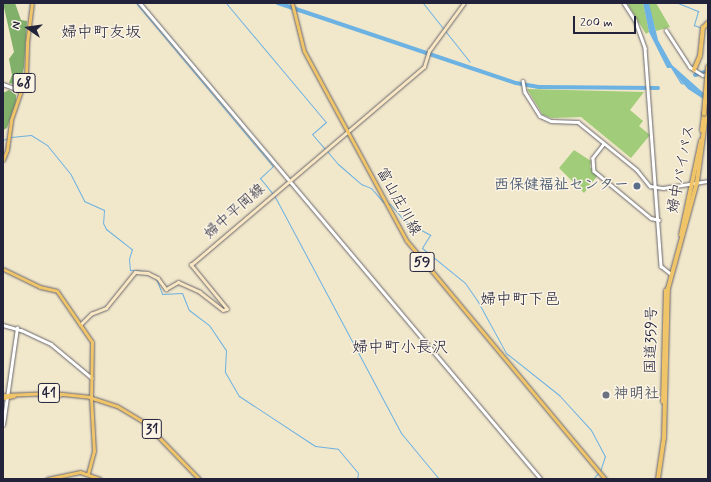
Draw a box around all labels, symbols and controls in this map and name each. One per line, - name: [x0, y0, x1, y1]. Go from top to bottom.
- north arrow: [8, 8, 48, 48]
- scale bar: [575, 8, 638, 34]
- text: 200 m: [580, 15, 613, 31]
- text: N: [9, 20, 24, 30]
- district label: 婦中町友坂: [61, 23, 141, 43]
- road number: 68: [12, 71, 36, 95]
- street label: 婦中バイパス: [665, 123, 699, 215]
- street label: 富山庄川線: [372, 165, 424, 239]
- place label: 西保健福祉センター: [494, 177, 629, 195]
- street label: 婦中平岡線: [201, 181, 269, 243]
- marker: 西保健福祉センター: [632, 181, 642, 191]
- road number: 59: [409, 250, 435, 274]
- district label: 婦中町下邑: [480, 290, 560, 310]
- street label: 国道359号: [642, 306, 662, 374]
- district label: 婦中町小長沢: [352, 338, 448, 358]
- road number: 41: [37, 381, 61, 405]
- place label: 神明社: [614, 386, 659, 404]
- marker: 神明社: [601, 390, 611, 400]
- road number: 31: [141, 417, 163, 441]

